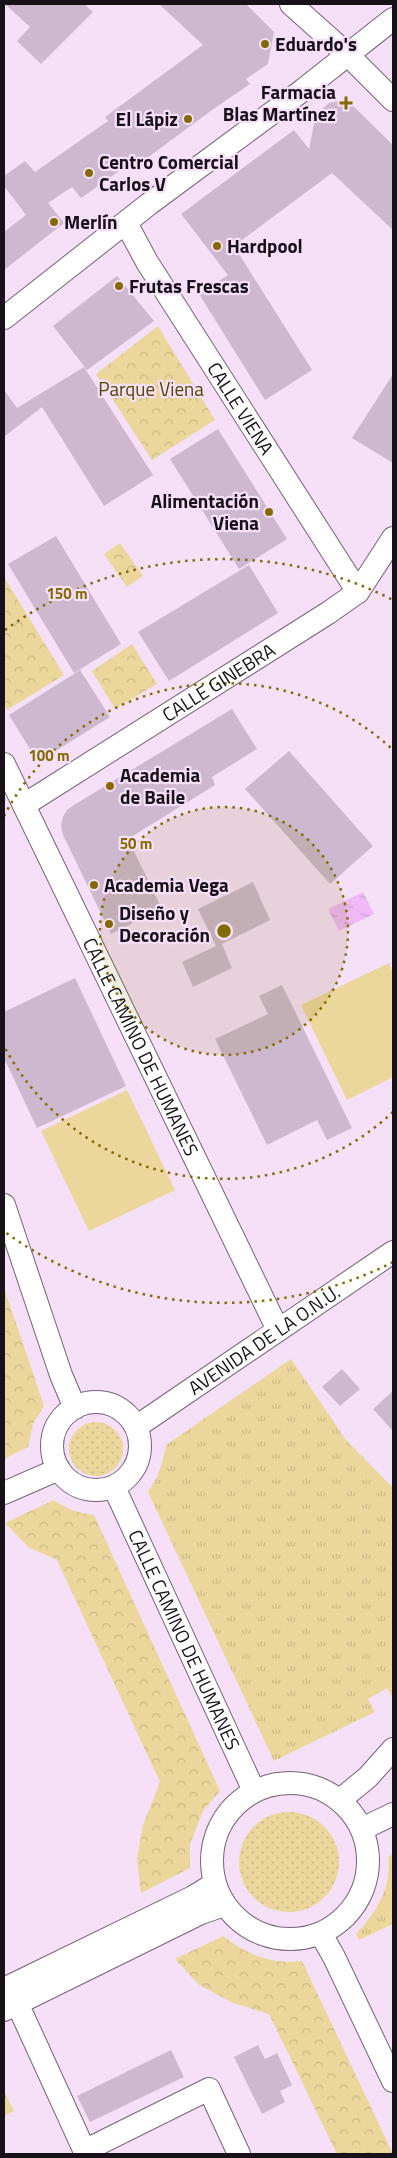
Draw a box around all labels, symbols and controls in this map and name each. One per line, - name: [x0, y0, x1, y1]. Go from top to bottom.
- place label: Eduardo's: [275, 29, 357, 58]
- marker: Eduardo's: [259, 38, 271, 50]
- place label: Farmacia Blas Martínez: [223, 77, 336, 128]
- marker: Farmacia Blas Martínez: [340, 97, 352, 109]
- place label: El Lápiz: [116, 104, 178, 133]
- marker: El Lápiz: [182, 113, 194, 125]
- place label: Centro Comercial Carlos V: [99, 147, 239, 198]
- marker: Centro Comercial Carlos V: [83, 167, 95, 179]
- place label: Merlín: [64, 207, 118, 236]
- marker: Merlín: [48, 216, 60, 228]
- place label: Hardpool: [227, 231, 303, 260]
- marker: Hardpool: [211, 240, 223, 252]
- place label: Frutas Frescas: [129, 271, 249, 300]
- marker: Frutas Frescas: [113, 280, 125, 292]
- street label: CALLE VIENA: [200, 356, 282, 460]
- park label: Parque Viena: [98, 374, 204, 403]
- place label: Alimentación Viena: [151, 486, 259, 537]
- marker: Alimentación Viena: [263, 506, 275, 518]
- text: 150 m: [46, 582, 88, 605]
- street label: CALLE GINEBRA: [156, 635, 280, 728]
- text: 100 m: [28, 744, 70, 767]
- place label: Academia de Baile: [120, 760, 200, 811]
- marker: Academia de Baile: [104, 780, 116, 792]
- text: 50 m: [120, 832, 152, 855]
- place label: Academia Vega: [104, 870, 229, 899]
- marker: Academia Vega: [88, 879, 100, 891]
- place label: Diseño y Decoración: [119, 898, 210, 949]
- marker: Diseño y Decoración: [103, 918, 115, 930]
- centre of rings: [215, 922, 233, 940]
- street label: CALLE CAMINO DE HUMANES: [76, 932, 206, 1161]
- street label: AVENIDA DE LA O.N.U.: [182, 1277, 346, 1402]
- street label: CALLE CAMINO DE HUMANES: [121, 1525, 248, 1754]

